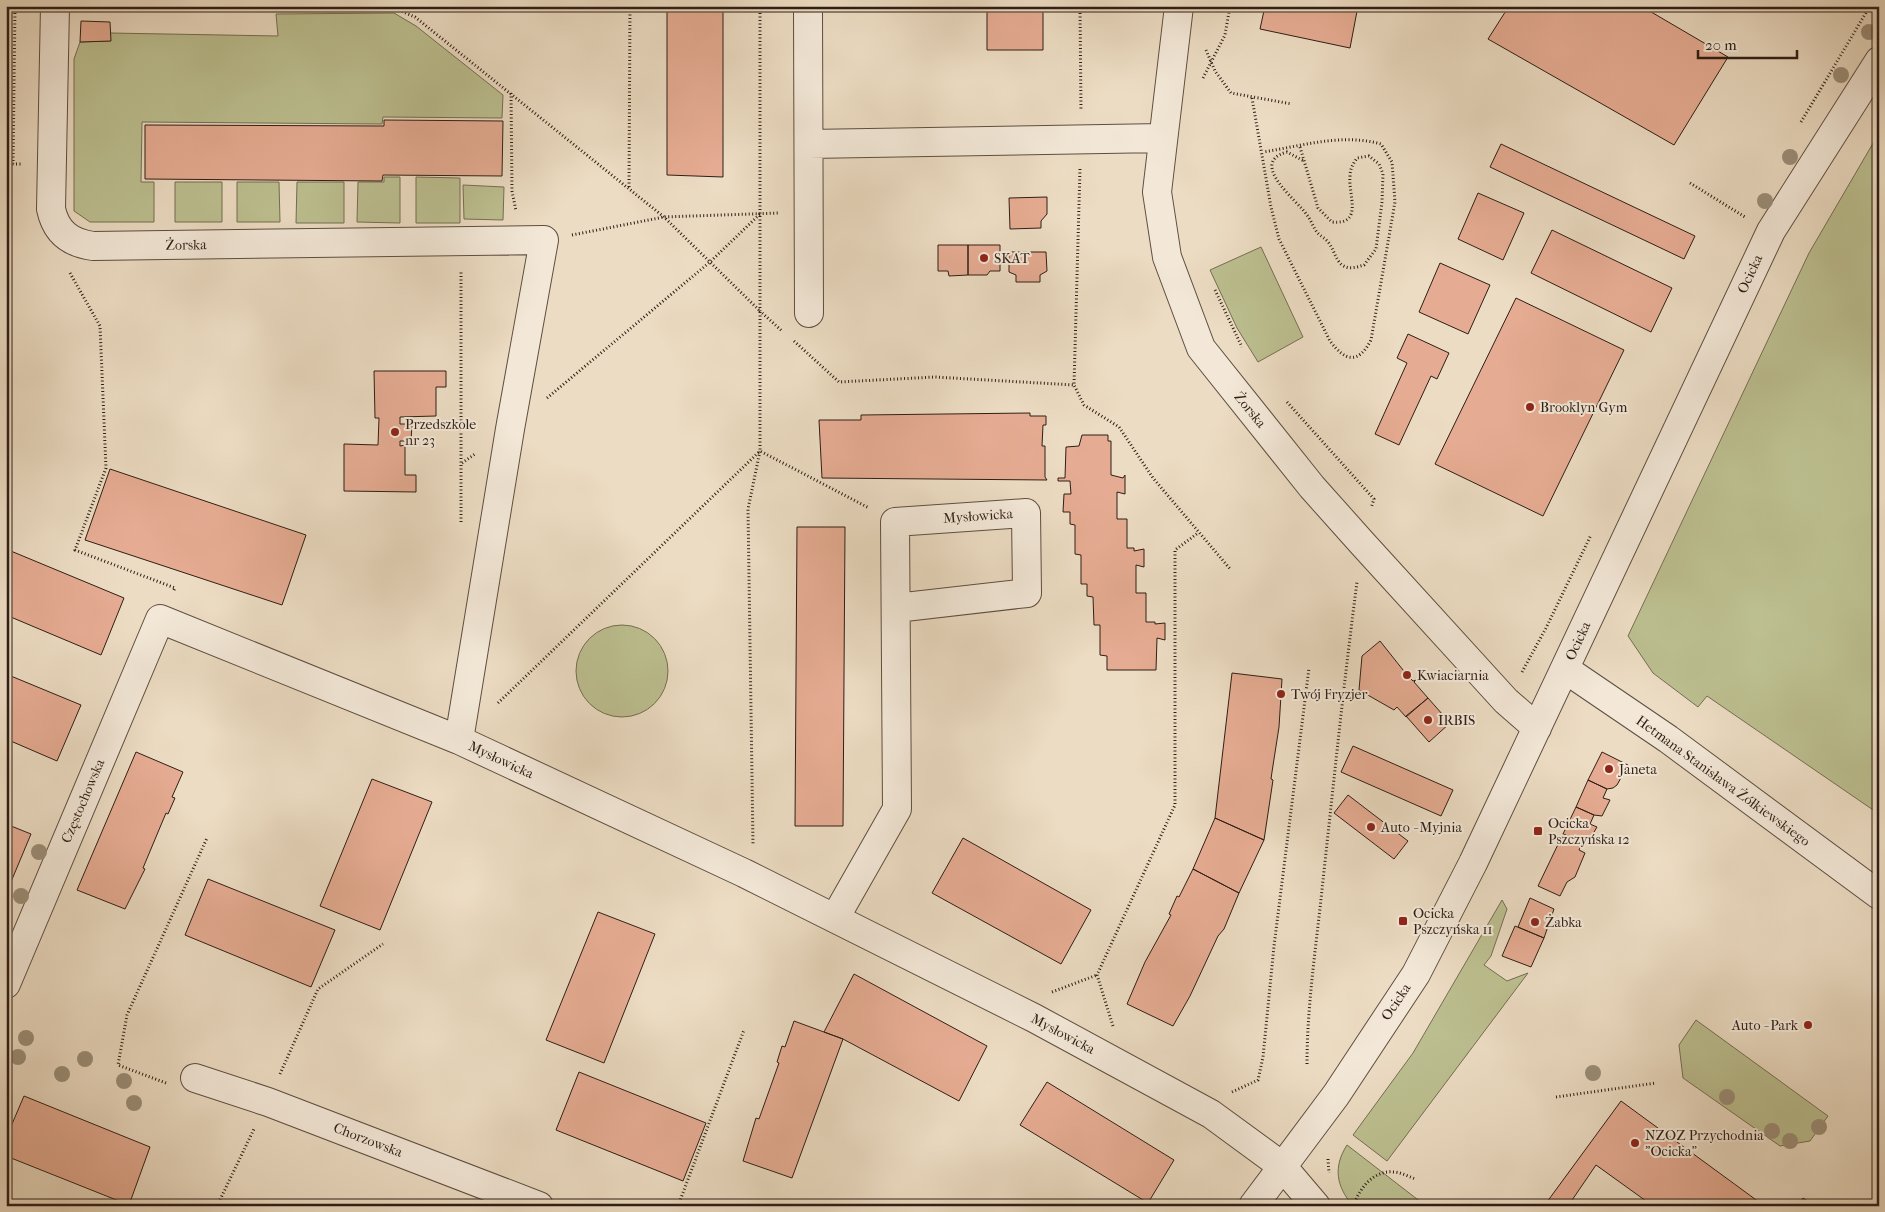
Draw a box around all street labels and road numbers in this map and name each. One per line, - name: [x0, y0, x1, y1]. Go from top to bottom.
- street label: Żorska: [165, 236, 207, 254]
- street label: Ocicka: [1734, 251, 1767, 296]
- street label: Żorska: [1230, 389, 1270, 432]
- street label: Mysłowicka: [943, 505, 1014, 527]
- street label: Ocicka: [1562, 618, 1595, 663]
- street label: Hetmana Stanisława Żółkiewskiego: [1633, 712, 1813, 850]
- street label: Mysłowicka: [466, 738, 537, 783]
- street label: Częstochowska: [58, 756, 109, 846]
- street label: Ocicka: [1377, 980, 1415, 1024]
- street label: Mysłowicka: [1028, 1010, 1098, 1058]
- street label: Chorzowska: [331, 1119, 405, 1161]

